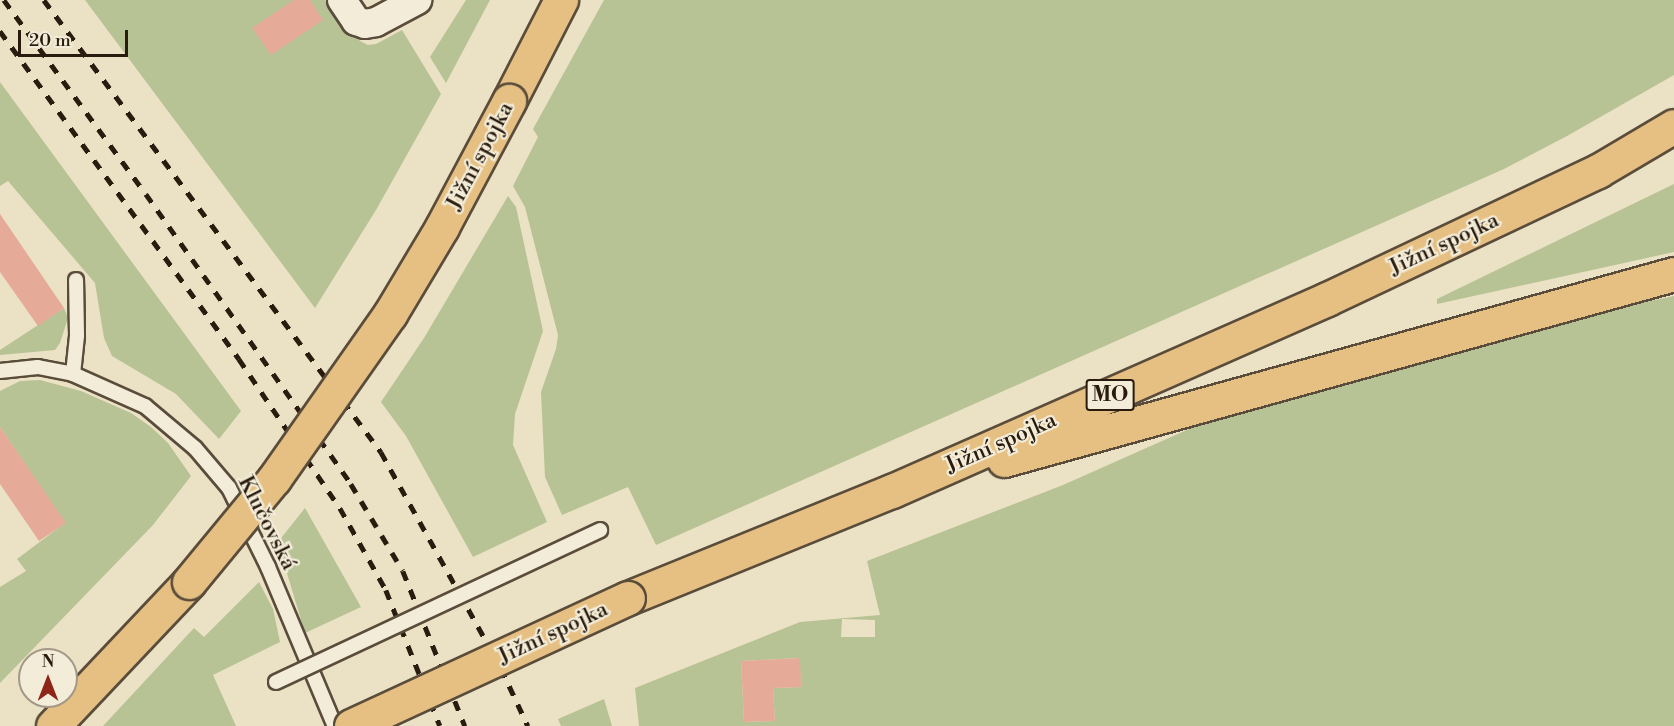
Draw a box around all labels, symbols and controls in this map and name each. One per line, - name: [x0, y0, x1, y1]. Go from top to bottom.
- scale bar: [21, 18, 130, 56]
- text: 20 m: [29, 29, 71, 52]
- street label: Jižní spojka: [441, 98, 519, 214]
- street label: Jižní spojka: [1385, 207, 1503, 281]
- road number: MO: [1084, 377, 1136, 413]
- street label: Jižní spojka: [942, 407, 1060, 479]
- street label: Klučovská: [232, 472, 302, 574]
- street label: Jižní spojka: [494, 596, 612, 670]
- north arrow: [18, 648, 78, 708]
- text: N: [42, 652, 54, 672]

